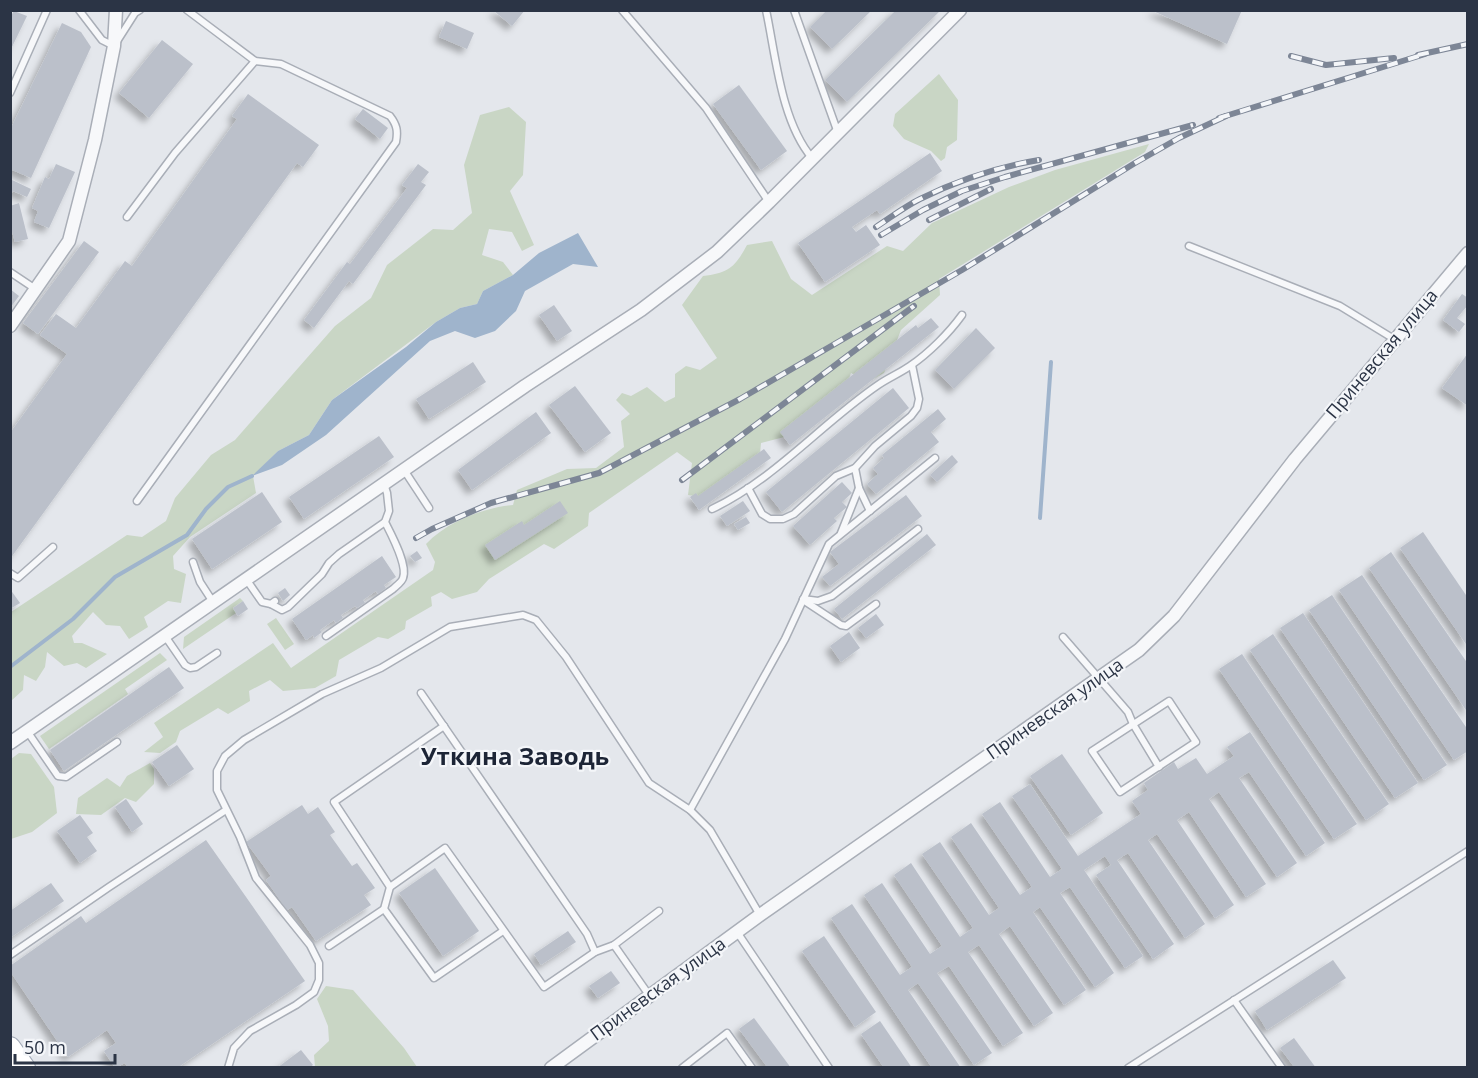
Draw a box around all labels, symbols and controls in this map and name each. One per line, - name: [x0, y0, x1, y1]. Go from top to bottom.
- street label: Приневская улица: [1320, 284, 1442, 423]
- street label: Приневская улица: [981, 652, 1128, 764]
- district label: Уткина Заводь: [421, 739, 609, 772]
- street label: Приневская улица: [585, 931, 730, 1046]
- scale bar: [15, 1027, 116, 1065]
- text: 50 m: [24, 1035, 66, 1059]

